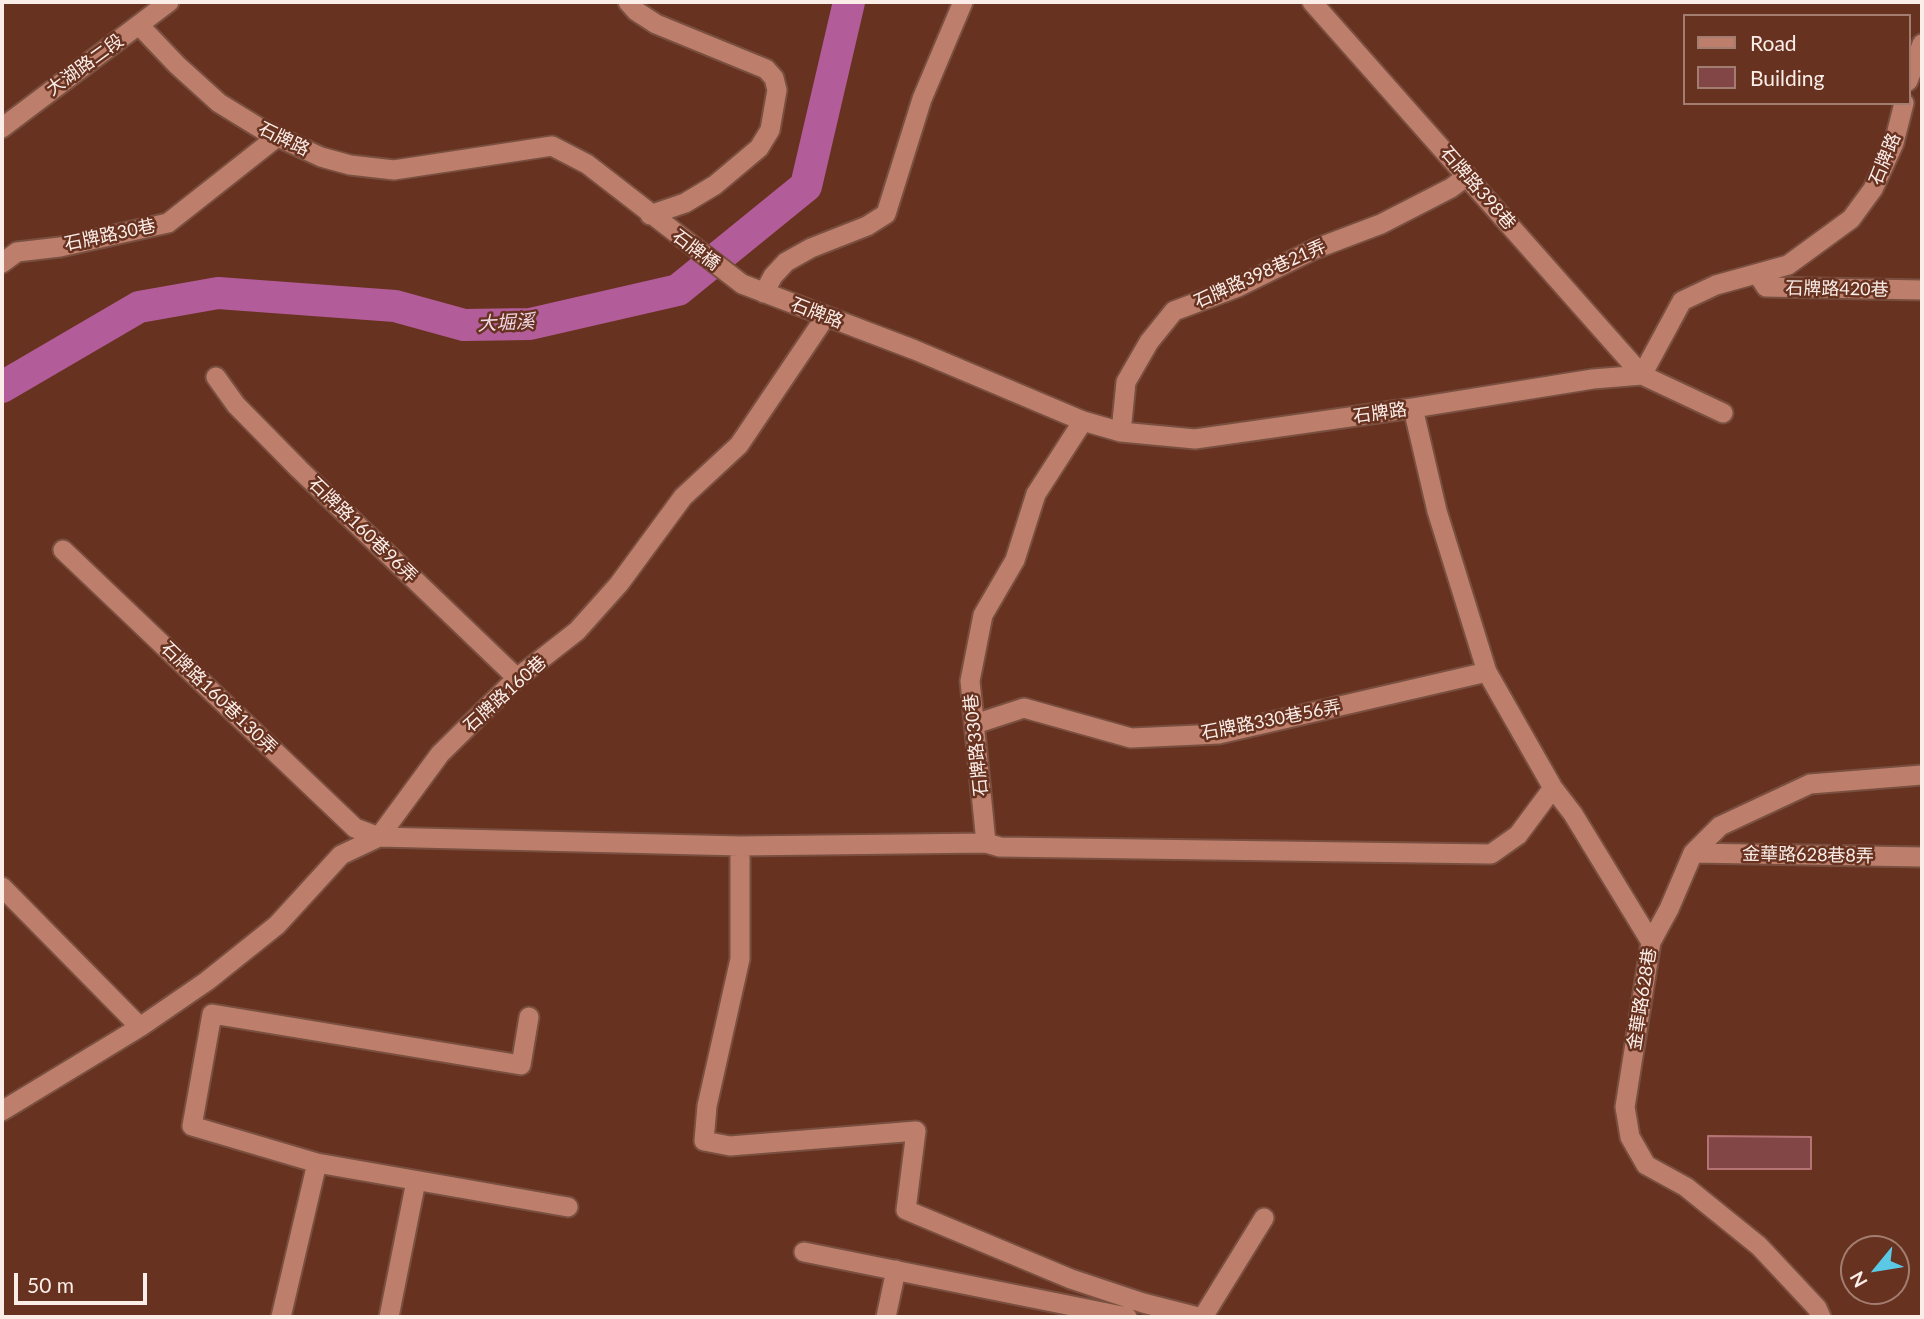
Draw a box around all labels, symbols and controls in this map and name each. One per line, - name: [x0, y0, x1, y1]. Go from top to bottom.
- legend: [1682, 14, 1910, 105]
- street label: 大湖路二段: [42, 30, 128, 100]
- text: Road: [1750, 30, 1797, 55]
- text: Building: [1750, 65, 1825, 90]
- street label: 石牌路: [255, 117, 313, 161]
- street label: 石牌路: [1865, 130, 1905, 188]
- street label: 石牌路398巷: [1436, 142, 1520, 234]
- street label: 石牌路30巷: [62, 215, 158, 255]
- street label: 石牌橋: [668, 225, 724, 275]
- street label: 石牌路398巷21弄: [1191, 235, 1329, 313]
- street label: 石牌路420巷: [1785, 277, 1889, 301]
- street label: 石牌路: [788, 293, 846, 333]
- water label: 大堀溪: [477, 310, 535, 336]
- street label: 石牌路: [1352, 399, 1408, 427]
- street label: 石牌路160巷96弄: [304, 473, 422, 587]
- street label: 石牌路160巷130弄: [157, 637, 281, 759]
- street label: 石牌路160巷: [459, 651, 551, 737]
- street label: 石牌路330巷: [960, 692, 992, 798]
- street label: 石牌路330巷56弄: [1199, 696, 1343, 744]
- street label: 金華路628巷8弄: [1742, 843, 1874, 867]
- street label: 金華路628巷: [1623, 946, 1661, 1052]
- north arrow: [1840, 1235, 1910, 1305]
- scale bar: [18, 1260, 150, 1304]
- text: N: [1844, 1268, 1872, 1292]
- text: 50 m: [27, 1272, 74, 1297]

